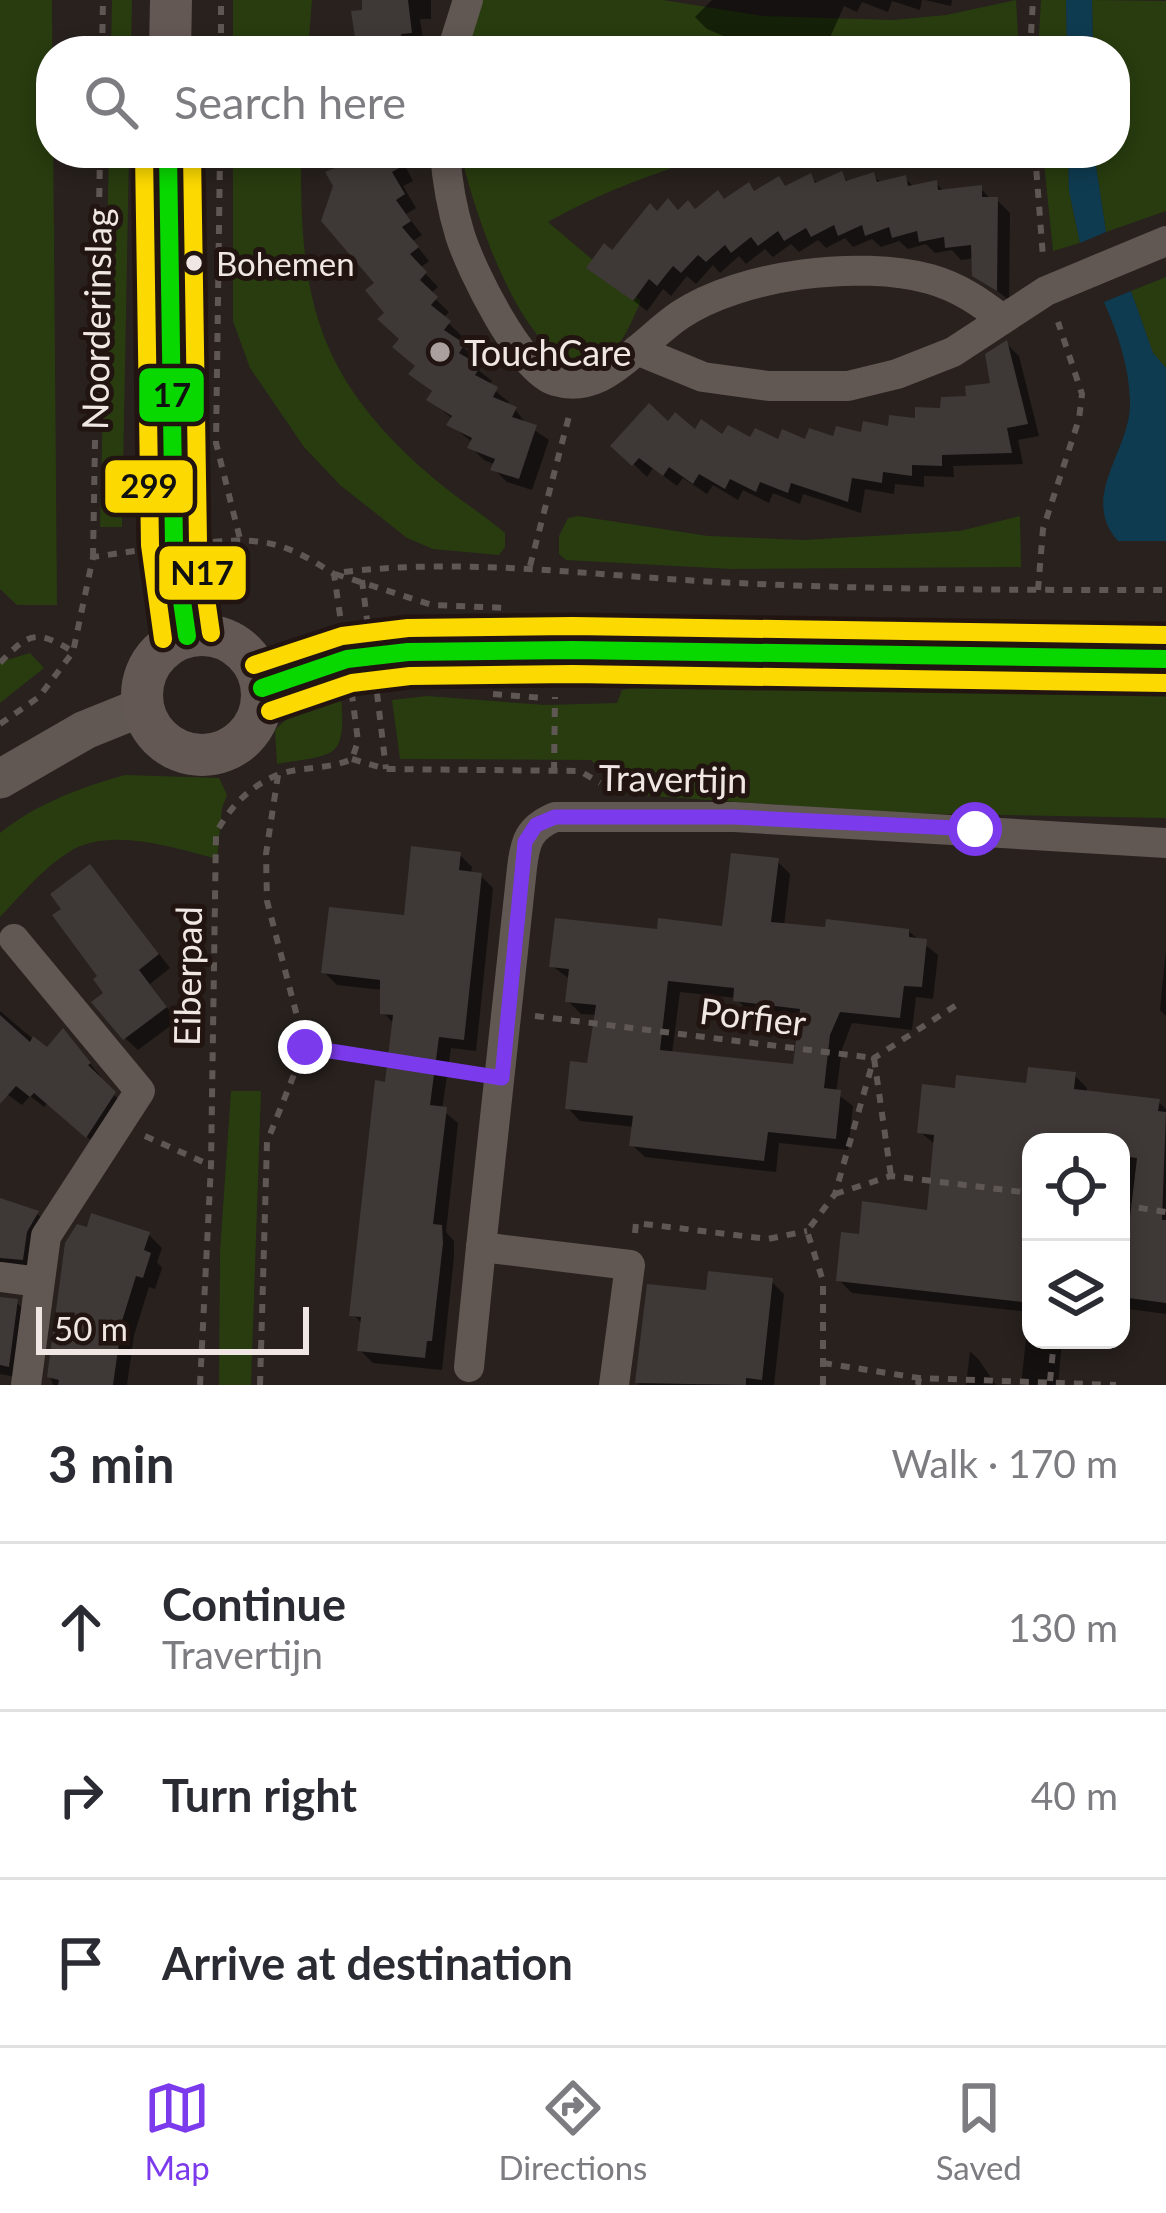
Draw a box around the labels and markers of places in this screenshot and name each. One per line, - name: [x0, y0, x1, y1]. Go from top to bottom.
- place label: Bohemen: [216, 243, 355, 283]
- marker: Bohemen: [183, 252, 205, 274]
- place label: TouchCare: [464, 330, 632, 374]
- marker: TouchCare: [427, 339, 453, 365]

